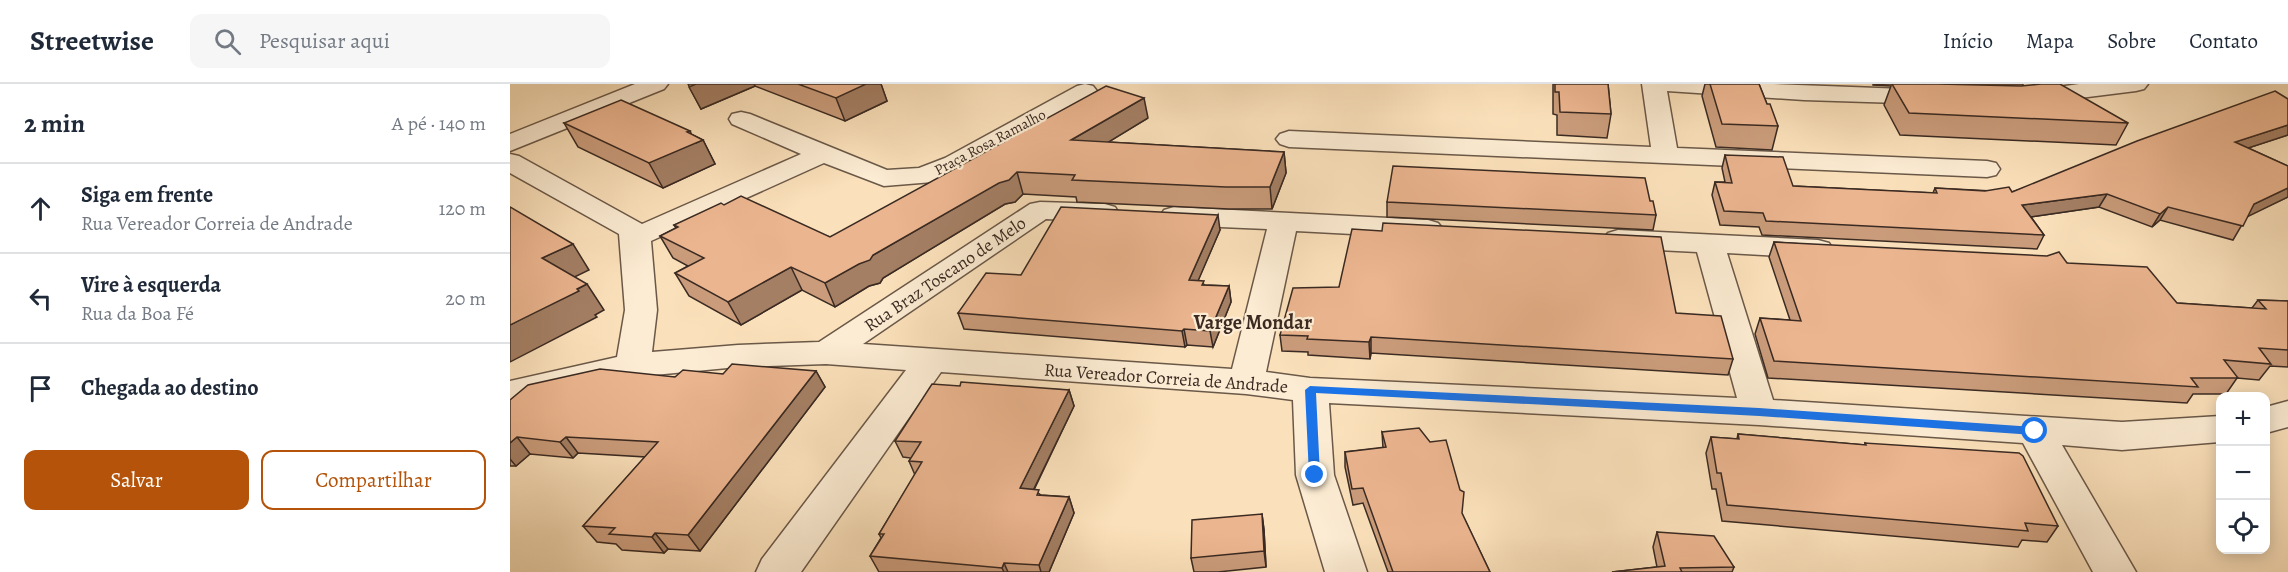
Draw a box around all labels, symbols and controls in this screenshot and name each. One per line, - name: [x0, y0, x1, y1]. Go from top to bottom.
- search box: [190, 14, 610, 68]
- text: Streetwise: [30, 22, 154, 60]
- icon: search: [211, 25, 244, 58]
- text: Pesquisar aqui: [259, 26, 390, 56]
- text: Início: [1943, 27, 1993, 55]
- text: Mapa: [2026, 27, 2074, 55]
- text: Sobre: [2107, 27, 2156, 55]
- text: Contato: [2189, 27, 2258, 55]
- street label: Praça Rosa Ramalho: [931, 104, 1049, 180]
- text: 2 min: [24, 106, 85, 141]
- text: A pé · 140 m: [392, 110, 486, 137]
- text: Siga em frente: [81, 180, 213, 210]
- icon: ahead: [24, 192, 57, 225]
- text: 120 m: [438, 195, 486, 222]
- text: Rua Vereador Correia de Andrade: [81, 210, 353, 237]
- street label: Rua Braz Toscano de Melo: [859, 211, 1031, 337]
- text: Vire à esquerda: [81, 270, 221, 300]
- icon: left: [24, 282, 57, 315]
- text: 20 m: [445, 285, 486, 312]
- text: Rua da Boa Fé: [81, 300, 194, 327]
- district label: Varge Mondar: [1193, 309, 1312, 336]
- street label: Rua Vereador Correia de Andrade: [1043, 358, 1289, 398]
- icon: arrive: [24, 372, 57, 405]
- text: Chegada ao destino: [81, 373, 259, 403]
- map controls: [2216, 392, 2270, 554]
- button: +: [2216, 392, 2270, 446]
- route start: [2021, 417, 2047, 443]
- button: −: [2216, 446, 2270, 500]
- button: Salvar: [24, 450, 249, 510]
- button: Compartilhar: [261, 450, 486, 510]
- route end: [1301, 461, 1327, 487]
- button: locate: [2216, 500, 2270, 554]

